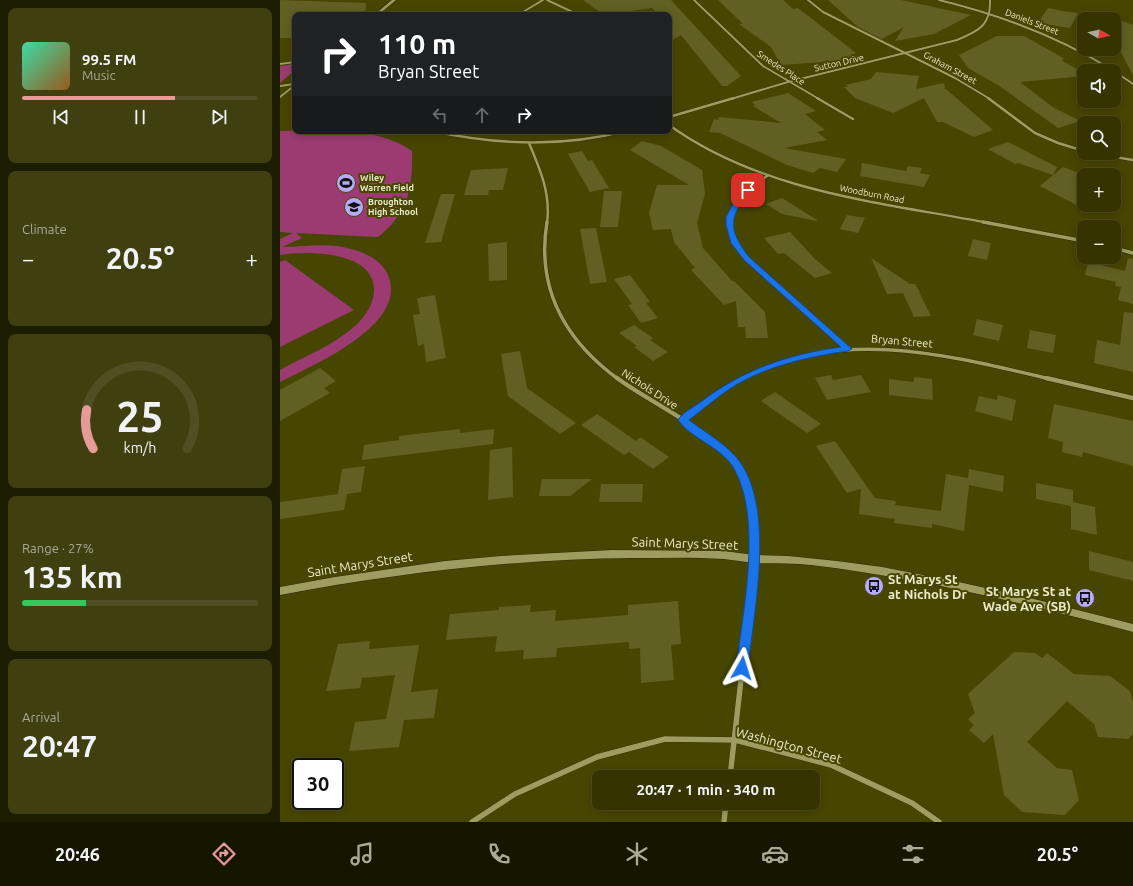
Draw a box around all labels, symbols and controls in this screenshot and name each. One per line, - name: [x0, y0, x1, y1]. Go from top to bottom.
- street label: Daniels Street: [1004, 7, 1061, 37]
- north arrow: [1077, 12, 1121, 56]
- map controls: [1077, 12, 1121, 264]
- icon: right: [312, 28, 364, 80]
- text: 110 m: [378, 28, 456, 59]
- street label: Smedes Place: [755, 49, 807, 87]
- street label: Graham Street: [922, 50, 979, 86]
- text: 99.5 FM: [82, 51, 136, 68]
- street label: Sutton Drive: [813, 52, 865, 74]
- text: Bryan Street: [378, 61, 479, 81]
- button: sound: [1077, 64, 1121, 108]
- text: Music: [82, 68, 116, 82]
- icon: left: [429, 104, 451, 126]
- icon: ahead: [471, 104, 493, 126]
- icon: right: [513, 104, 535, 126]
- icon: previous: [50, 106, 72, 128]
- icon: pause: [129, 106, 151, 128]
- icon: next: [208, 106, 230, 128]
- button: search: [1077, 116, 1121, 160]
- button: +: [1077, 168, 1121, 212]
- sports icon: Wiley Warren Field: [335, 172, 357, 194]
- place label: Wiley Warren Field: [360, 173, 414, 193]
- pin: [731, 173, 765, 207]
- icon: arrive: [737, 179, 759, 201]
- street label: Woodburn Road: [839, 183, 905, 205]
- school or university icon: Broughton High School: [343, 196, 365, 218]
- place label: Broughton High School: [368, 197, 418, 217]
- button: −: [1077, 220, 1121, 264]
- text: Climate: [22, 222, 67, 236]
- text: 20.5°: [106, 241, 174, 275]
- text: −: [22, 246, 34, 271]
- text: +: [246, 246, 258, 271]
- street label: Bryan Street: [871, 332, 934, 350]
- street label: Nichols Drive: [620, 366, 680, 412]
- text: 25: [117, 393, 163, 440]
- text: km/h: [124, 440, 156, 456]
- street label: Saint Marys Street: [632, 534, 738, 552]
- text: Range · 27%: [22, 541, 94, 555]
- street label: Saint Marys Street: [306, 549, 414, 579]
- text: 135 km: [22, 560, 123, 594]
- place label: St Marys St at Nichols Dr: [888, 572, 968, 601]
- bus stop icon: St Marys St at Nichols Dr: [863, 575, 885, 597]
- place label: St Marys St at Wade Ave (SB): [983, 584, 1071, 614]
- bus stop icon: St Marys St at Wade Ave (SB): [1074, 587, 1096, 609]
- position arrow: [721, 647, 763, 689]
- text: Arrival: [22, 710, 60, 724]
- street label: Washington Street: [735, 724, 843, 766]
- text: 20:47: [22, 729, 97, 763]
- speed limit sign: 30: [292, 758, 344, 810]
- text: 20:47 · 1 min · 340 m: [637, 781, 775, 798]
- icon: directions: [210, 840, 238, 868]
- icon: music: [348, 840, 376, 868]
- icon: phone: [485, 840, 513, 868]
- icon: climate: [623, 840, 651, 868]
- icon: car: [761, 840, 789, 868]
- icon: filters: [899, 840, 927, 868]
- text: 20:46: [55, 844, 100, 864]
- text: 20.5°: [1037, 844, 1078, 864]

